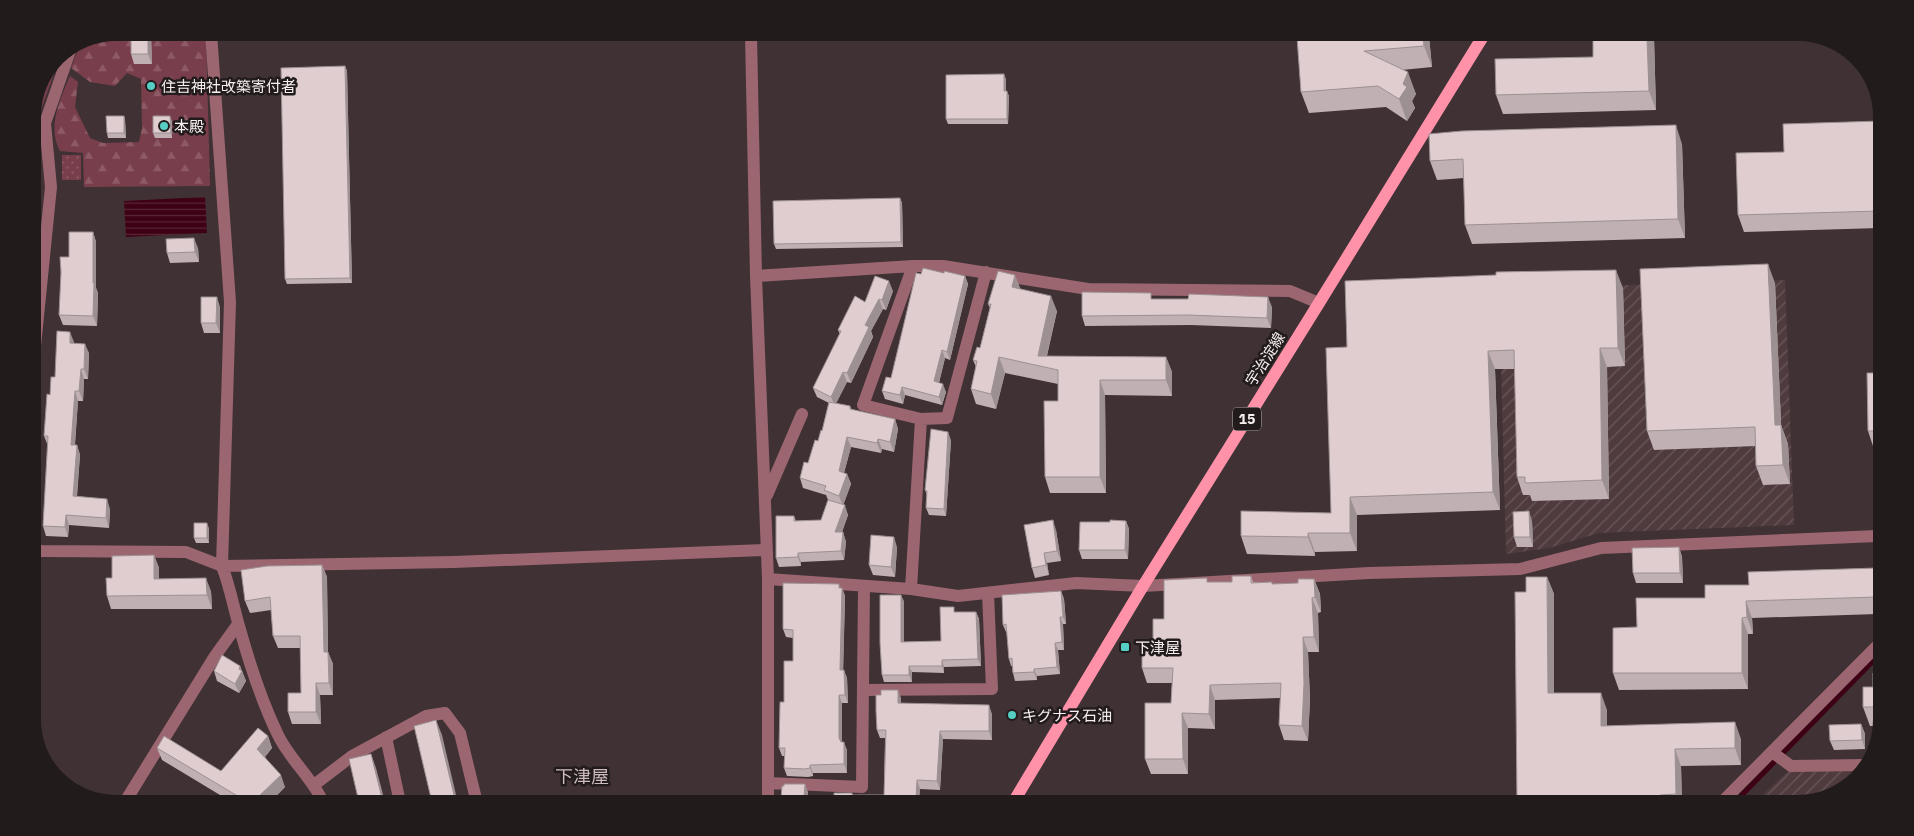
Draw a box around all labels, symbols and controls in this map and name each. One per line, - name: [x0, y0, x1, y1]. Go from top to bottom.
- place label: 住吉神社改築寄付者: [161, 77, 296, 96]
- marker: 住吉神社改築寄付者: [145, 80, 157, 92]
- place label: 本殿: [174, 117, 204, 136]
- marker: 本殿: [158, 120, 170, 132]
- street label: 宇治淀線: [1241, 329, 1289, 389]
- road number: 15: [1233, 408, 1261, 430]
- place label: 下津屋: [1135, 638, 1180, 657]
- marker: 下津屋: [1119, 641, 1131, 653]
- place label: キグナス石油: [1022, 706, 1112, 725]
- marker: キグナス石油: [1006, 709, 1018, 721]
- district label: 下津屋: [555, 765, 609, 788]

